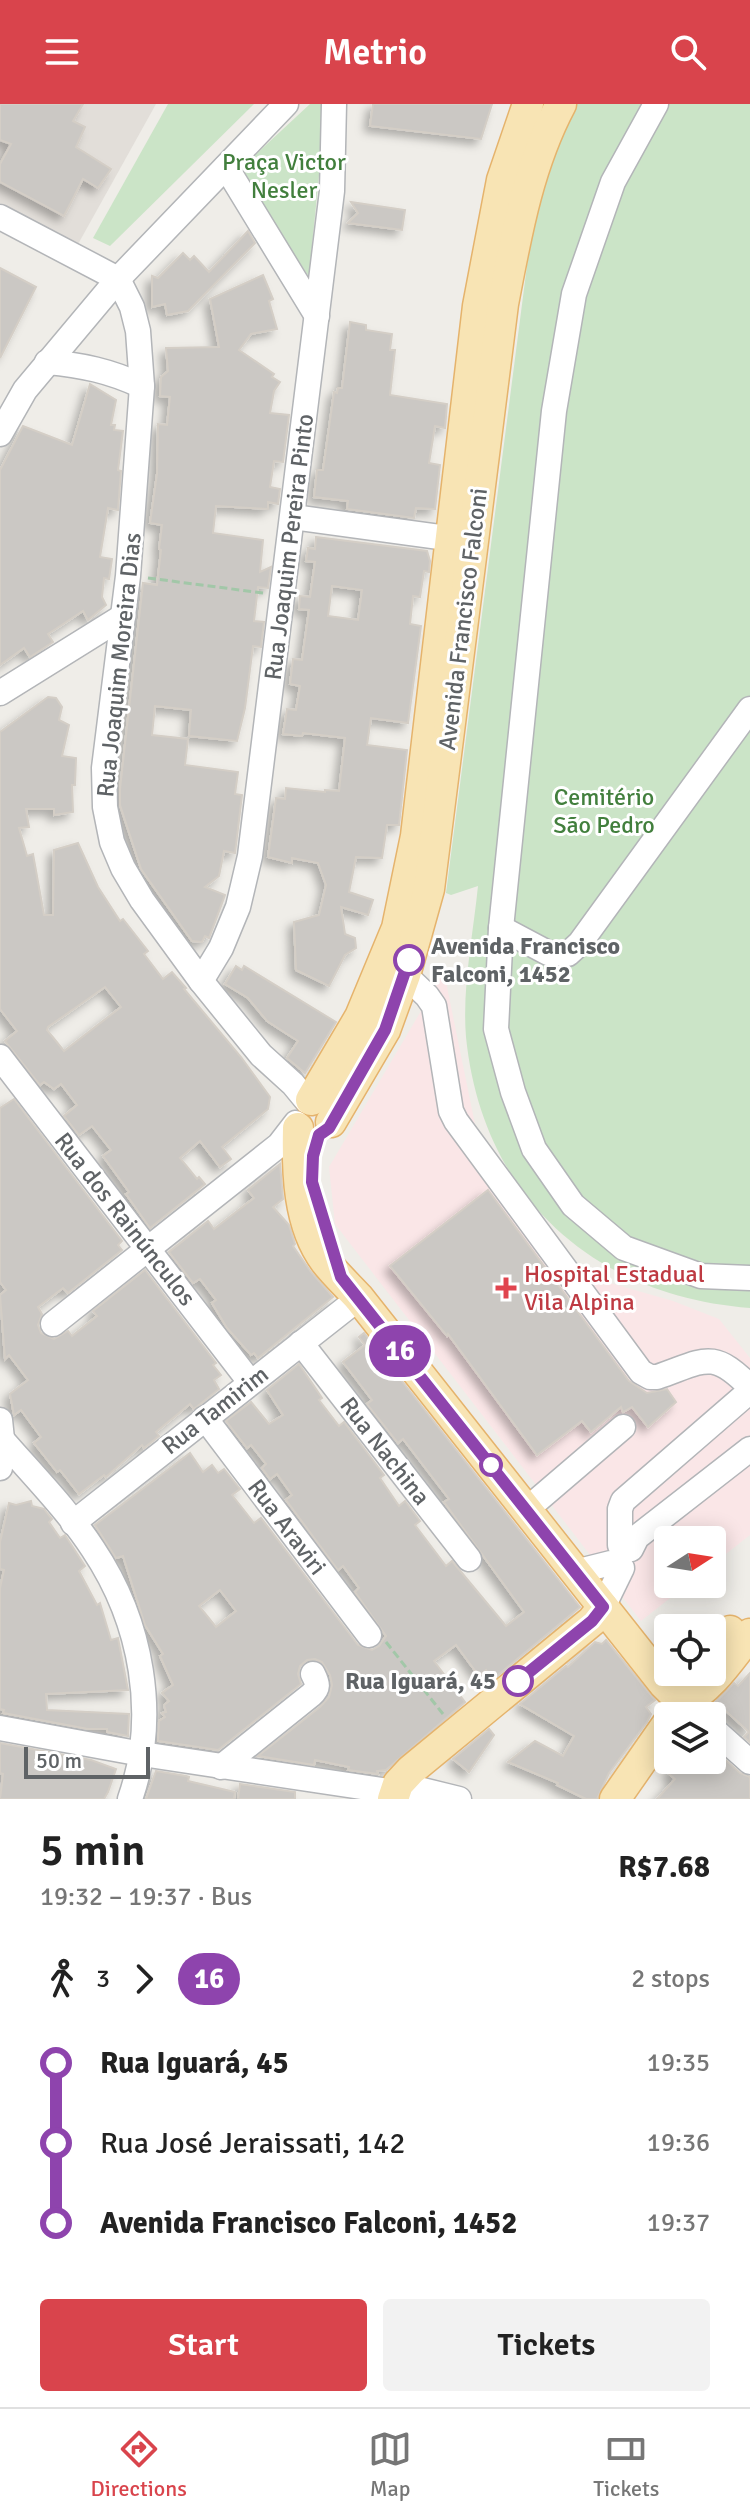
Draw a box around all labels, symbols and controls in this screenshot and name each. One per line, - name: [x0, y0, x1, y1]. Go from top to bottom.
- icon: menu: [40, 30, 84, 74]
- text: Metrio: [323, 30, 427, 75]
- icon: search: [666, 30, 710, 74]
- park label: Praça Victor Nesler: [222, 147, 346, 205]
- street label: Rua Joaquim Pereira Pinto: [258, 412, 320, 682]
- street label: Avenida Francisco Falconi: [432, 486, 494, 752]
- street label: Rua Joaquim Moreira Dias: [90, 531, 148, 799]
- park label: Cemitério São Pedro: [553, 782, 655, 840]
- place label: Avenida Francisco Falconi, 1452: [431, 931, 620, 989]
- marker: Avenida Francisco Falconi, 1452: [394, 945, 424, 975]
- street label: Rua dos Rainúnculos: [48, 1126, 202, 1312]
- place label: Hospital Estadual Vila Alpina: [524, 1259, 705, 1317]
- marker: Hospital Estadual Vila Alpina: [495, 1277, 517, 1299]
- line badge: 16: [364, 1325, 436, 1377]
- text: 16: [385, 1334, 415, 1368]
- street label: Rua Tamirim: [156, 1359, 274, 1461]
- street label: Rua Nachina: [333, 1391, 437, 1511]
- unlabelled marker: [480, 1454, 502, 1476]
- street label: Rua Araviri: [241, 1473, 333, 1581]
- north arrow: [654, 1526, 726, 1598]
- map controls: [654, 1526, 726, 1774]
- button: locate: [654, 1614, 726, 1686]
- place label: Rua Iguará, 45: [345, 1666, 496, 1696]
- marker: Rua Iguará, 45: [503, 1666, 533, 1696]
- button: layers: [654, 1702, 726, 1774]
- scale bar: [24, 1743, 150, 1779]
- text: 50 m: [36, 1747, 82, 1774]
- text: 5 min: [40, 1824, 145, 1878]
- text: R$7.68: [618, 1849, 710, 1886]
- text: 19:32 – 19:37 · Bus: [40, 1881, 252, 1913]
- icon: walk: [40, 1957, 84, 2001]
- icon: forward: [122, 1957, 166, 2001]
- text: 16: [194, 1962, 224, 1996]
- text: 3: [96, 1963, 110, 1995]
- text: 2 stops: [631, 1963, 710, 1995]
- text: Rua Iguará, 45: [100, 2045, 289, 2082]
- text: 19:35: [647, 2047, 710, 2079]
- text: Rua José Jeraissati, 142: [100, 2125, 405, 2162]
- text: 19:36: [647, 2127, 710, 2159]
- text: Avenida Francisco Falconi, 1452: [100, 2205, 518, 2242]
- text: 19:37: [647, 2207, 710, 2239]
- button: Start: [40, 2299, 367, 2391]
- button: Tickets: [383, 2299, 710, 2391]
- tab: Directions: [91, 2427, 187, 2502]
- tab: Map: [368, 2427, 412, 2502]
- tab: Tickets: [593, 2427, 659, 2502]

